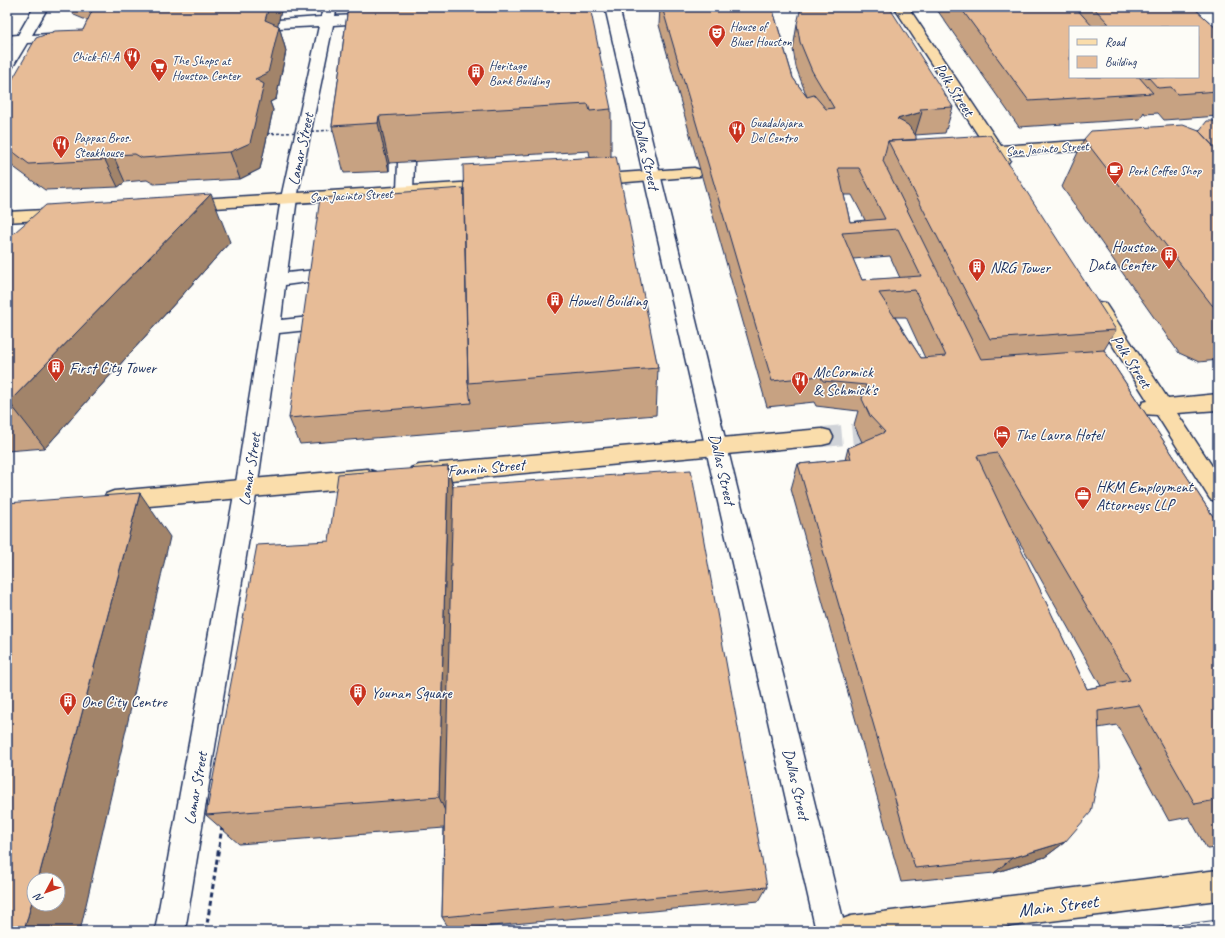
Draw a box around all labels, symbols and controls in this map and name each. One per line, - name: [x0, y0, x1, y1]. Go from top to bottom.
- place label: House of Blues Houston: [730, 19, 792, 50]
- theatre icon: House of Blues Houston: [707, 23, 727, 48]
- legend: [1069, 26, 1199, 78]
- text: Road: [1105, 34, 1127, 50]
- restaurant icon: Chick-fil-A: [122, 46, 142, 71]
- place label: Chick-fil-A: [72, 49, 119, 65]
- place label: The Shops at Houston Center: [172, 53, 242, 84]
- text: Building: [1105, 54, 1137, 70]
- supermarket icon: The Shops at Houston Center: [149, 57, 169, 82]
- place label: Heritage Bank Building: [489, 58, 551, 89]
- street label: Polk Street: [930, 59, 980, 121]
- building icon: Heritage Bank Building: [466, 62, 486, 87]
- street label: Lamar Street: [284, 110, 319, 187]
- place label: Guadalajara Del Centro: [750, 115, 804, 146]
- street label: Dallas Street: [628, 117, 665, 194]
- restaurant icon: Guadalajara Del Centro: [727, 119, 747, 144]
- place label: Pappas Bros. Steakhouse: [74, 130, 131, 161]
- restaurant icon: Pappas Bros. Steakhouse: [51, 134, 71, 159]
- street label: San Jacinto Street: [1005, 138, 1091, 160]
- cafe icon: Perk Coffee Shop: [1105, 160, 1125, 185]
- place label: Perk Coffee Shop: [1128, 163, 1202, 179]
- street label: San Jacinto Street: [309, 186, 395, 206]
- place label: Houston Data Center: [1088, 237, 1158, 275]
- building icon: Houston Data Center: [1159, 245, 1179, 270]
- building icon: NRG Tower: [967, 257, 987, 282]
- place label: NRG Tower: [990, 258, 1051, 278]
- building icon: Howell Building: [545, 290, 565, 315]
- place label: Howell Building: [568, 291, 649, 311]
- street label: Polk Street: [1107, 331, 1157, 393]
- building icon: First City Tower: [46, 357, 66, 382]
- place label: First City Tower: [69, 358, 158, 378]
- place label: McCormick & Schmick's: [813, 362, 879, 400]
- restaurant icon: McCormick & Schmick's: [790, 370, 810, 395]
- hotel icon: The Laura Hotel: [992, 424, 1012, 449]
- place label: The Laura Hotel: [1015, 425, 1106, 445]
- street label: Lamar Street: [234, 430, 266, 507]
- street label: Dallas Street: [704, 432, 741, 509]
- street label: Fannin Street: [447, 454, 528, 481]
- place label: HKM Employment Attorneys LLP: [1096, 477, 1195, 515]
- office icon: HKM Employment Attorneys LLP: [1073, 485, 1093, 510]
- building icon: Younan Square: [348, 682, 368, 707]
- place label: Younan Square: [371, 683, 453, 703]
- building icon: One City Centre: [58, 691, 78, 716]
- place label: One City Centre: [81, 692, 169, 712]
- street label: Dallas Street: [778, 747, 815, 824]
- street label: Lamar Street: [180, 749, 212, 826]
- north arrow: [26, 872, 66, 912]
- street label: Main Street: [1017, 889, 1101, 923]
- text: N: [30, 890, 46, 906]

